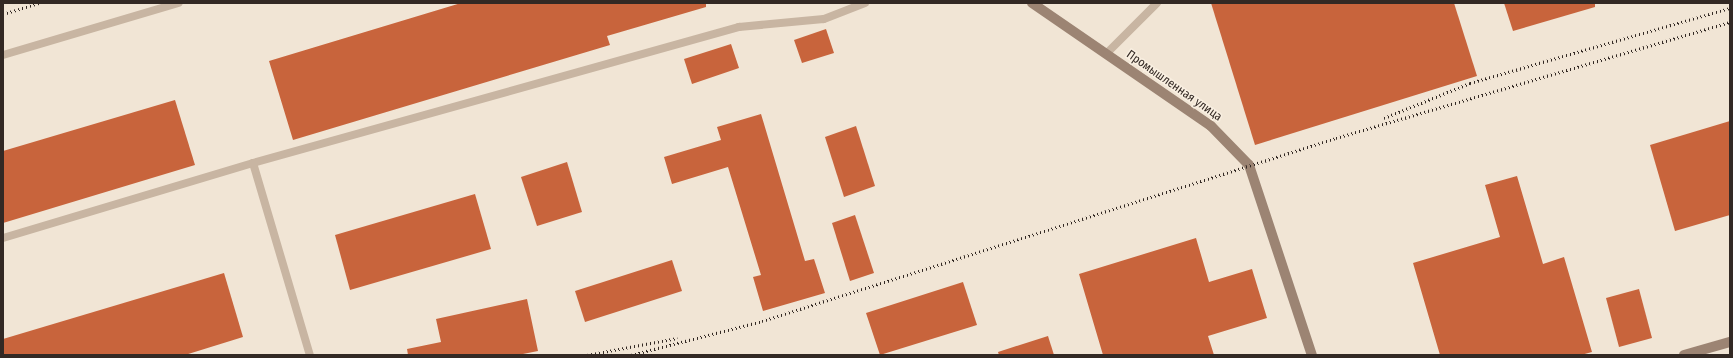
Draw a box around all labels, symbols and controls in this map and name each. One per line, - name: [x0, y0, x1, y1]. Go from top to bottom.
- street label: Промышленная улица: [1123, 48, 1225, 124]

